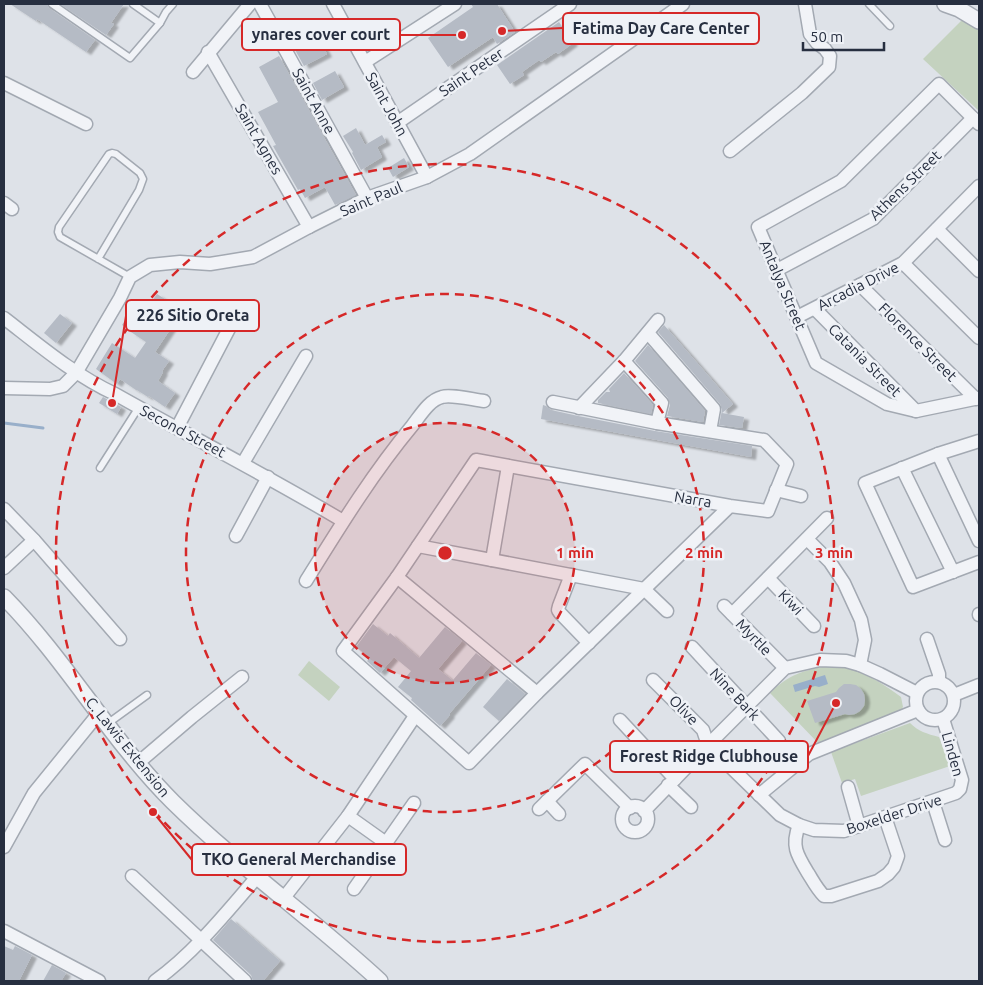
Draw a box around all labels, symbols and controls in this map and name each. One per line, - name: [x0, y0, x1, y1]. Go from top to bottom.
- callout: Fatima Day Care Center: [563, 13, 759, 44]
- callout: ynares cover court: [242, 19, 400, 50]
- text: Fatima Day Care Center: [573, 19, 750, 37]
- scale bar: [803, 20, 884, 52]
- text: ynares cover court: [252, 25, 390, 43]
- text: 50 m: [810, 28, 843, 45]
- street label: Saint Peter: [436, 44, 507, 100]
- street label: Saint Anne: [289, 65, 339, 137]
- street label: Saint John: [362, 69, 412, 139]
- street label: Saint Agnes: [232, 101, 286, 177]
- street label: Athens Street: [866, 147, 944, 223]
- street label: Saint Paul: [337, 178, 405, 220]
- street label: Antalya Street: [756, 237, 810, 333]
- street label: Arcadia Drive: [814, 258, 902, 314]
- street label: Florence Street: [875, 299, 961, 385]
- callout: 226 Sitio Oreta: [126, 300, 259, 331]
- text: 226 Sitio Oreta: [137, 306, 249, 324]
- street label: Catania Street: [825, 320, 905, 400]
- street label: Second Street: [137, 401, 229, 461]
- street label: Narra: [673, 487, 713, 511]
- centre of rings: [436, 544, 454, 562]
- text: 1 min: [556, 544, 594, 561]
- text: 2 min: [685, 544, 723, 561]
- text: 3 min: [815, 544, 853, 561]
- street label: Kiwi: [775, 586, 807, 618]
- street label: Myrtle: [733, 615, 775, 659]
- street label: Nine Bark: [707, 664, 764, 724]
- street label: Olive: [666, 692, 702, 728]
- street label: C. Lawis Extension: [83, 694, 173, 800]
- street label: Linden: [939, 730, 967, 778]
- callout: Forest Ridge Clubhouse: [610, 741, 808, 772]
- text: Forest Ridge Clubhouse: [620, 747, 798, 765]
- street label: Boxelder Drive: [844, 791, 944, 837]
- callout: TKO General Merchandise: [192, 844, 406, 875]
- text: TKO General Merchandise: [202, 850, 396, 868]

